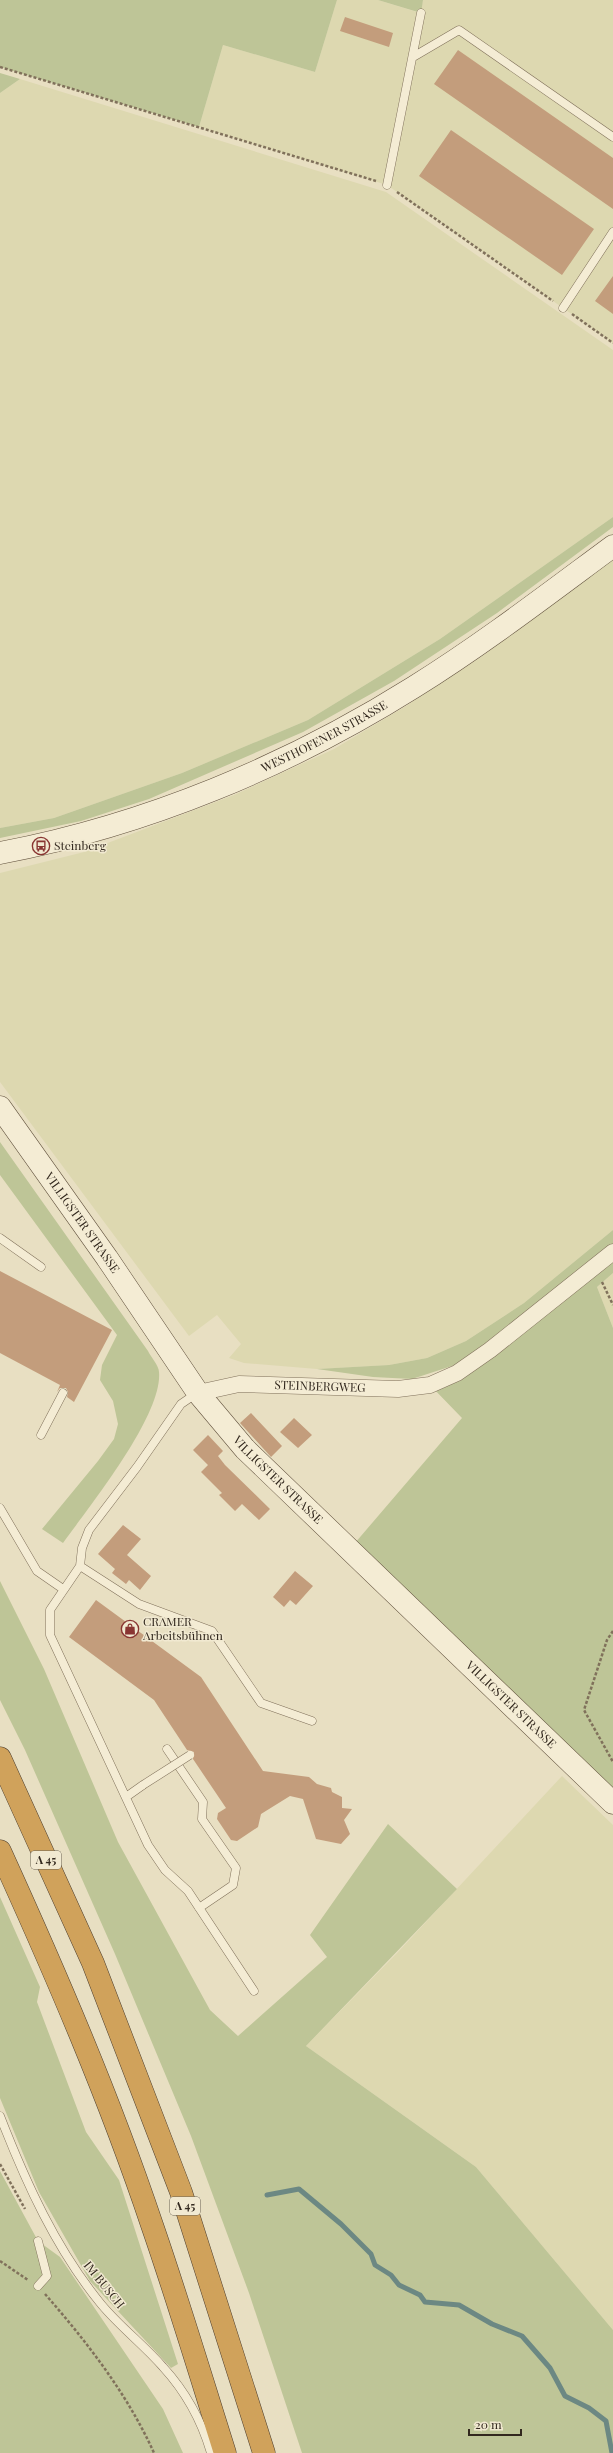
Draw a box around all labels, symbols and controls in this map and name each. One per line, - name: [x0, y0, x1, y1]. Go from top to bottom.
- street label: WESTHOFENER STRASSE: [257, 696, 390, 776]
- bus stop icon: Steinberg: [31, 836, 51, 856]
- place label: Steinberg: [54, 837, 107, 853]
- street label: VILLIGSTER STRASSE: [41, 1168, 124, 1276]
- street label: STEINBERGWEG: [274, 1376, 366, 1395]
- street label: VILLIGSTER STRASSE: [229, 1431, 327, 1527]
- place label: CRAMER Arbeitsbühnen: [142, 1613, 223, 1643]
- shop icon: CRAMER Arbeitsbühnen: [120, 1619, 140, 1639]
- street label: VILLIGSTER STRASSE: [462, 1656, 560, 1751]
- road number: A 45: [31, 1851, 61, 1869]
- road number: A 45: [170, 2197, 200, 2215]
- street label: IM BUSCH: [81, 2257, 129, 2312]
- scale bar: [469, 2411, 521, 2437]
- text: 20 m: [475, 2416, 502, 2432]

